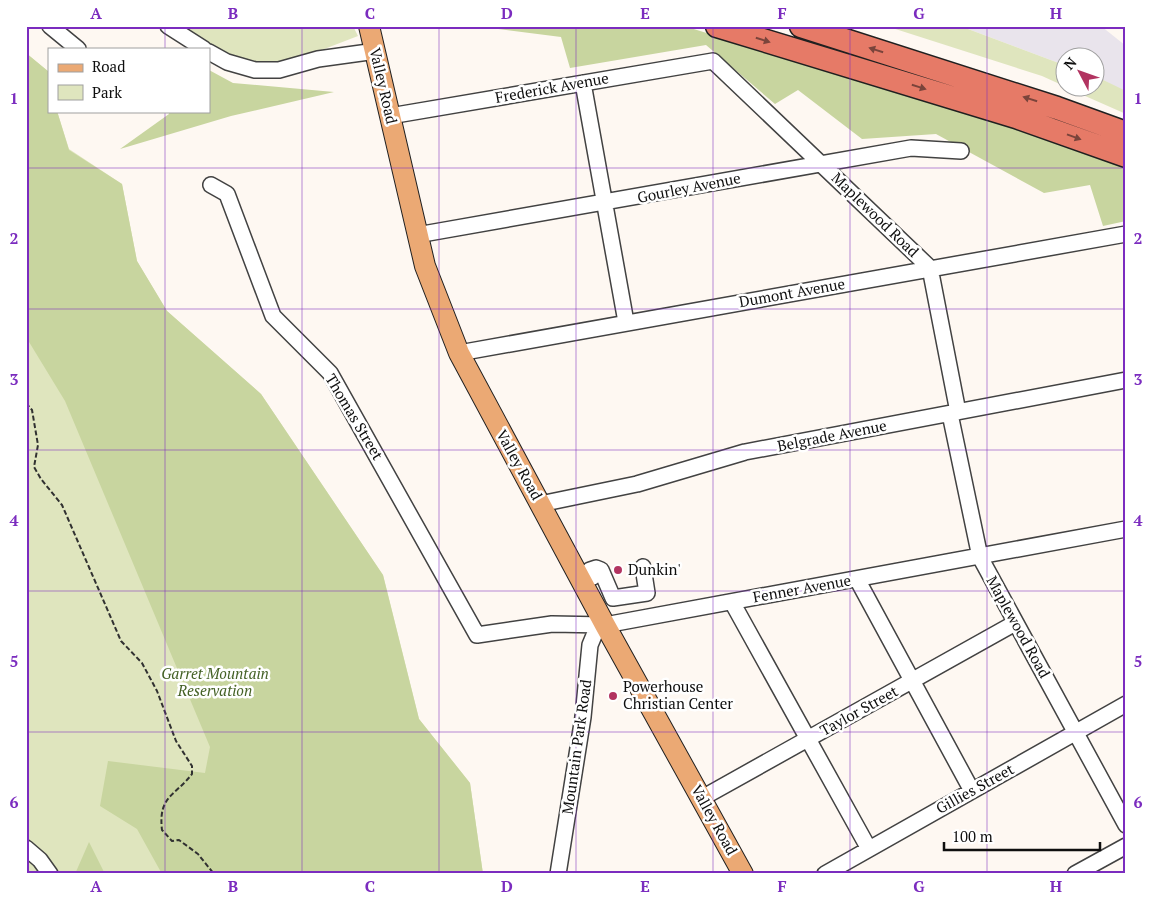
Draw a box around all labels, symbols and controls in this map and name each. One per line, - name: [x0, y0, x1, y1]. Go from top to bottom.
- text: A: [90, 2, 102, 24]
- text: B: [228, 2, 238, 24]
- text: C: [365, 2, 375, 24]
- text: D: [501, 2, 513, 24]
- text: E: [640, 2, 650, 24]
- text: F: [777, 2, 787, 24]
- text: G: [913, 2, 925, 24]
- text: H: [1050, 2, 1062, 24]
- one-way arrow: [756, 37, 771, 45]
- street label: Valley Road: [365, 46, 402, 126]
- one-way arrow: [868, 46, 883, 53]
- legend: [48, 48, 210, 112]
- north arrow: [1054, 48, 1104, 98]
- text: N: [1059, 53, 1081, 73]
- text: Road: [92, 56, 125, 76]
- street label: Frederick Avenue: [494, 67, 610, 107]
- text: Park: [92, 82, 122, 102]
- one-way arrow: [912, 84, 927, 92]
- text: 1: [9, 87, 19, 109]
- text: 1: [1133, 87, 1143, 109]
- one-way arrow: [1023, 95, 1038, 102]
- one-way arrow: [1066, 134, 1081, 141]
- street label: Gourley Avenue: [635, 167, 742, 207]
- street label: Maplewood Road: [828, 168, 924, 261]
- text: 2: [9, 227, 19, 249]
- text: 2: [1133, 227, 1143, 249]
- street label: Dumont Avenue: [737, 273, 846, 311]
- text: 3: [9, 368, 19, 390]
- text: 3: [1133, 368, 1143, 390]
- street label: Thomas Street: [321, 370, 389, 464]
- street label: Belgrade Avenue: [775, 415, 888, 455]
- street label: Valley Road: [492, 426, 547, 503]
- text: 4: [9, 509, 19, 531]
- text: 4: [1133, 509, 1143, 531]
- place label: Dunkin': [628, 559, 681, 579]
- marker: Dunkin': [612, 564, 624, 576]
- street label: Fenner Avenue: [751, 570, 852, 606]
- street label: Maplewood Road: [983, 572, 1055, 681]
- text: 5: [9, 650, 19, 672]
- text: 5: [1133, 650, 1143, 672]
- park label: Garret Mountain Reservation: [161, 663, 269, 700]
- place label: Powerhouse Christian Center: [623, 676, 733, 713]
- street label: Mountain Park Road: [557, 678, 595, 816]
- street label: Taylor Street: [816, 680, 901, 740]
- marker: Powerhouse Christian Center: [607, 690, 619, 702]
- street label: Gillies Street: [932, 758, 1017, 818]
- street label: Valley Road: [687, 781, 742, 858]
- text: 6: [9, 791, 19, 813]
- text: 6: [1133, 791, 1143, 813]
- scale bar: [944, 820, 1101, 852]
- text: 100 m: [952, 826, 993, 846]
- text: A: [90, 875, 102, 897]
- text: B: [228, 875, 238, 897]
- text: C: [365, 875, 375, 897]
- text: D: [501, 875, 513, 897]
- text: E: [640, 875, 650, 897]
- text: F: [777, 875, 787, 897]
- text: G: [913, 875, 925, 897]
- text: H: [1050, 875, 1062, 897]

